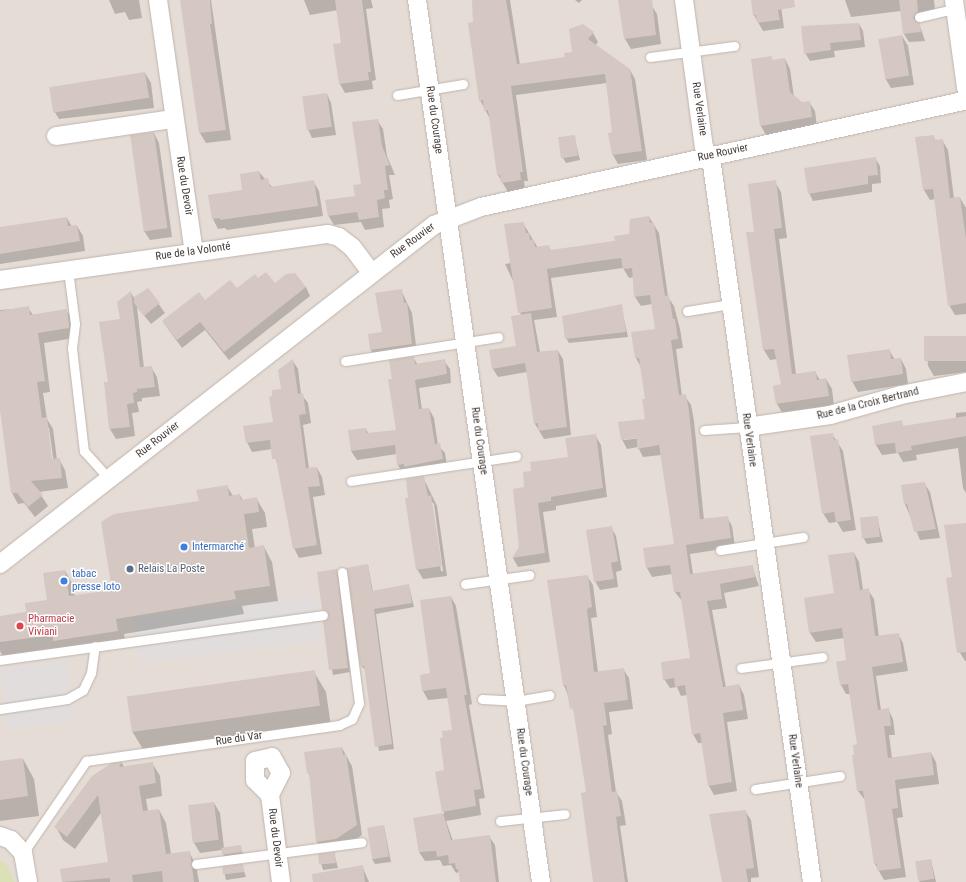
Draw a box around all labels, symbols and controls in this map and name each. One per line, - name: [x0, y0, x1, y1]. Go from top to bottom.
- street label: Rue Verlaine: [689, 81, 709, 137]
- street label: Rue du Courage: [423, 85, 445, 155]
- street label: Rue Rouvier: [697, 141, 749, 165]
- street label: Rue du Devoir: [173, 156, 195, 216]
- street label: Rue Rouvier: [388, 221, 438, 261]
- street label: Rue de la Volonté: [155, 240, 231, 264]
- street label: Rue de la Croix Bertrand: [816, 385, 920, 423]
- street label: Rue du Courage: [468, 406, 490, 476]
- street label: Rue Verlaine: [739, 412, 759, 468]
- street label: Rue Rouvier: [134, 419, 182, 461]
- place label: Intermarché: [192, 540, 244, 554]
- marker: Intermarché: [179, 542, 189, 552]
- place label: Relais La Poste: [138, 562, 205, 576]
- marker: Relais La Poste: [125, 564, 135, 574]
- place label: tabac presse loto: [72, 568, 120, 594]
- marker: tabac presse loto: [59, 576, 69, 586]
- place label: Pharmacie Viviani: [28, 613, 74, 639]
- marker: Pharmacie Viviani: [15, 621, 25, 631]
- street label: Rue du Courage: [513, 727, 535, 797]
- street label: Rue du Var: [215, 729, 263, 749]
- street label: Rue Verlaine: [785, 733, 805, 789]
- street label: Rue du Devoir: [265, 808, 285, 868]

